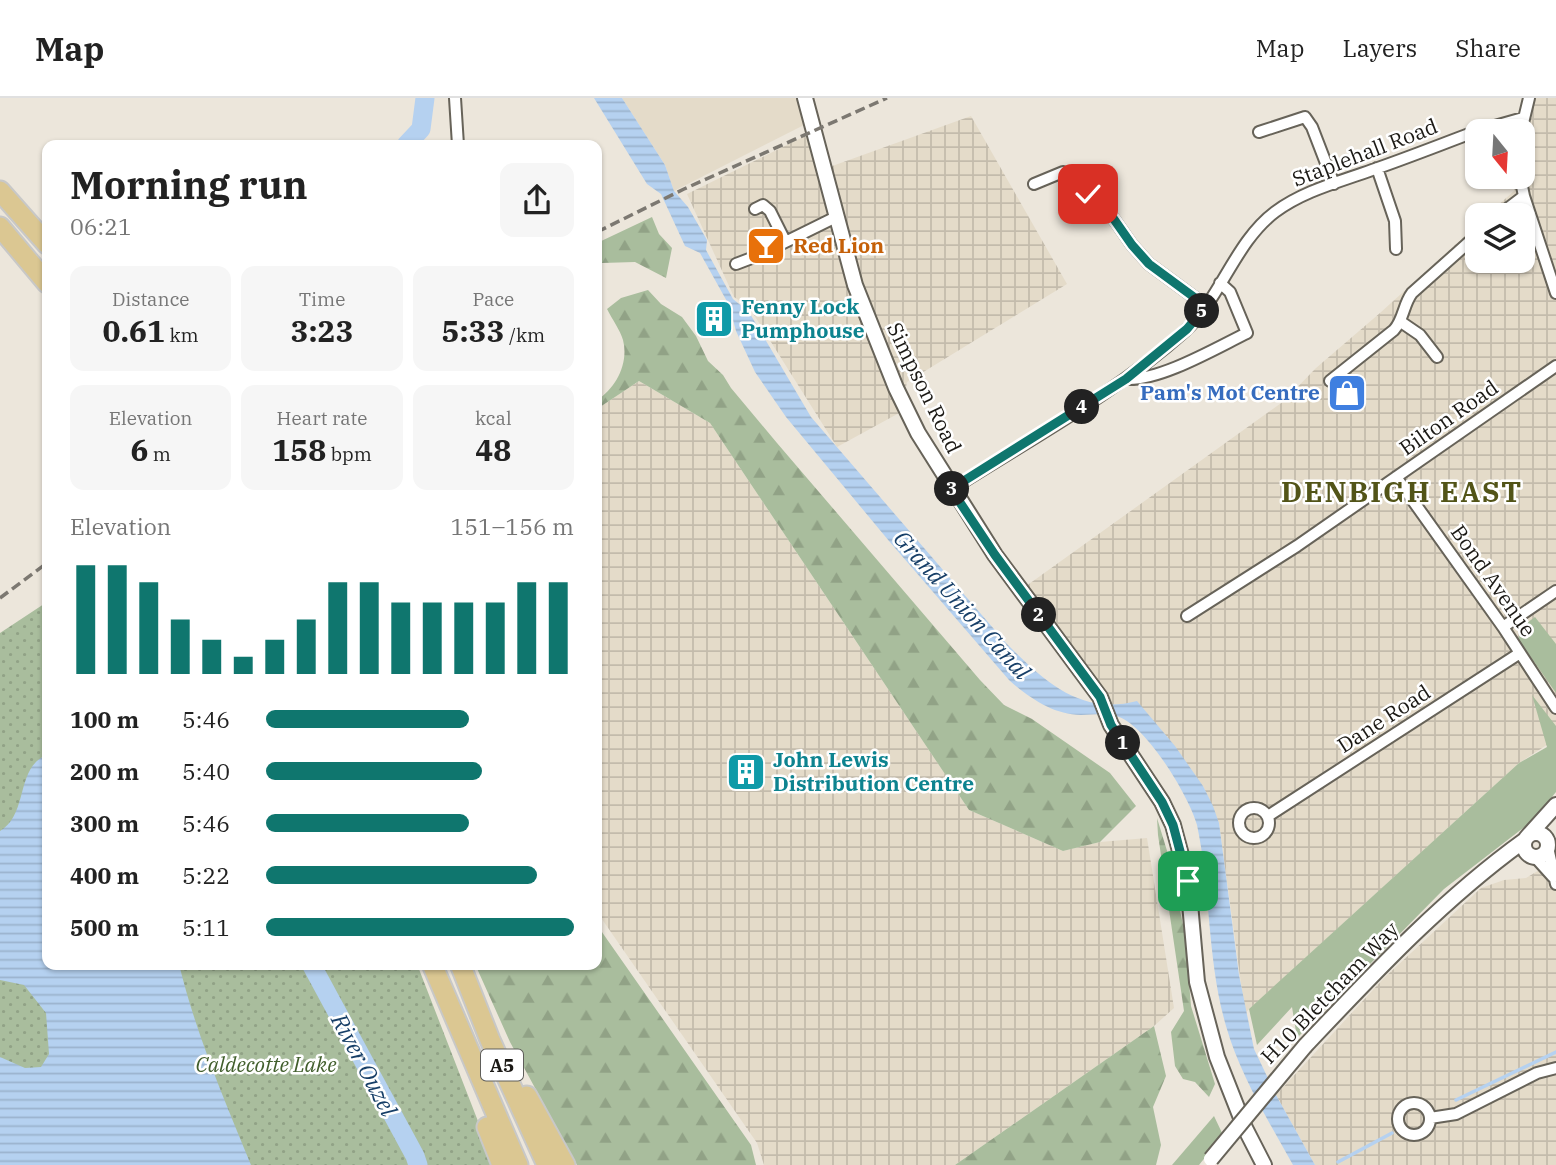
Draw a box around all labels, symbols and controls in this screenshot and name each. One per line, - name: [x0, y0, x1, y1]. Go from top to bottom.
- text: Map: [35, 27, 104, 70]
- text: Map: [1256, 32, 1304, 64]
- text: Layers: [1342, 32, 1417, 64]
- text: Share: [1455, 32, 1521, 64]
- street label: Staplehall Road: [1288, 111, 1442, 193]
- north arrow: [1465, 119, 1535, 189]
- map controls: [1465, 119, 1535, 273]
- text: Morning run: [70, 160, 308, 209]
- button: share: [500, 163, 574, 237]
- pin: [1058, 164, 1118, 224]
- icon: check: [1069, 175, 1107, 213]
- button: layers: [1465, 203, 1535, 273]
- text: 06:21: [70, 211, 132, 241]
- bar icon: Red Lion: [745, 225, 787, 267]
- place label: Red Lion: [793, 231, 884, 259]
- text: Distance: [112, 287, 189, 311]
- text: Time: [299, 287, 345, 311]
- text: Pace: [472, 287, 514, 311]
- place label: Fenny Lock Pumphouse: [741, 292, 865, 344]
- pin: 5: [1184, 294, 1220, 328]
- building icon: Fenny Lock Pumphouse: [693, 298, 735, 340]
- text: 5: [1196, 298, 1207, 322]
- text: 0.61: [103, 311, 165, 350]
- text: 3:23: [290, 311, 354, 350]
- text: 5:33: [441, 311, 505, 350]
- street label: Simpson Road: [881, 317, 969, 458]
- text: km: [165, 323, 199, 347]
- text: /km: [505, 323, 545, 347]
- shop icon: Pam's Mot Centre: [1326, 372, 1368, 414]
- street label: Bilton Road: [1393, 373, 1504, 462]
- place label: Pam's Mot Centre: [1140, 378, 1320, 406]
- pin: 4: [1064, 390, 1100, 424]
- text: 4: [1076, 394, 1087, 418]
- text: Elevation: [109, 406, 193, 430]
- text: Heart rate: [277, 406, 367, 430]
- text: kcal: [475, 406, 512, 430]
- text: 6: [130, 430, 148, 469]
- text: 158: [272, 430, 326, 469]
- text: 48: [475, 430, 511, 469]
- text: m: [148, 442, 171, 466]
- text: bpm: [326, 442, 372, 466]
- pin: 3: [934, 472, 970, 506]
- district label: DENBIGH EAST: [1281, 473, 1523, 510]
- text: 3: [946, 476, 957, 500]
- text: Elevation: [70, 511, 171, 541]
- text: 151–156 m: [450, 511, 574, 541]
- street label: Bond Avenue: [1445, 519, 1543, 642]
- water label: Grand Union Canal: [888, 523, 1038, 686]
- pin: 2: [1021, 598, 1056, 632]
- text: 2: [1033, 602, 1044, 626]
- street label: Dane Road: [1331, 677, 1436, 759]
- text: 100 m: [70, 704, 139, 734]
- text: 5:46: [182, 704, 230, 734]
- pin: 1: [1106, 726, 1140, 760]
- text: 1: [1117, 730, 1128, 754]
- place label: John Lewis Distribution Centre: [773, 745, 974, 797]
- building icon: John Lewis Distribution Centre: [725, 751, 767, 793]
- text: 200 m: [70, 756, 139, 786]
- text: 5:40: [182, 756, 230, 786]
- text: 300 m: [70, 808, 139, 838]
- text: 5:46: [182, 808, 230, 838]
- pin: [1158, 851, 1218, 911]
- text: 400 m: [70, 860, 139, 890]
- text: 5:22: [182, 860, 230, 890]
- icon: arrive: [1169, 862, 1207, 900]
- text: 500 m: [70, 912, 139, 942]
- text: 5:11: [182, 912, 230, 942]
- street label: H10 Bletcham Way: [1254, 915, 1405, 1069]
- water label: River Ouzel: [325, 1007, 405, 1122]
- road number: A5: [481, 1049, 523, 1080]
- park label: Caldecotte Lake: [195, 1050, 337, 1078]

